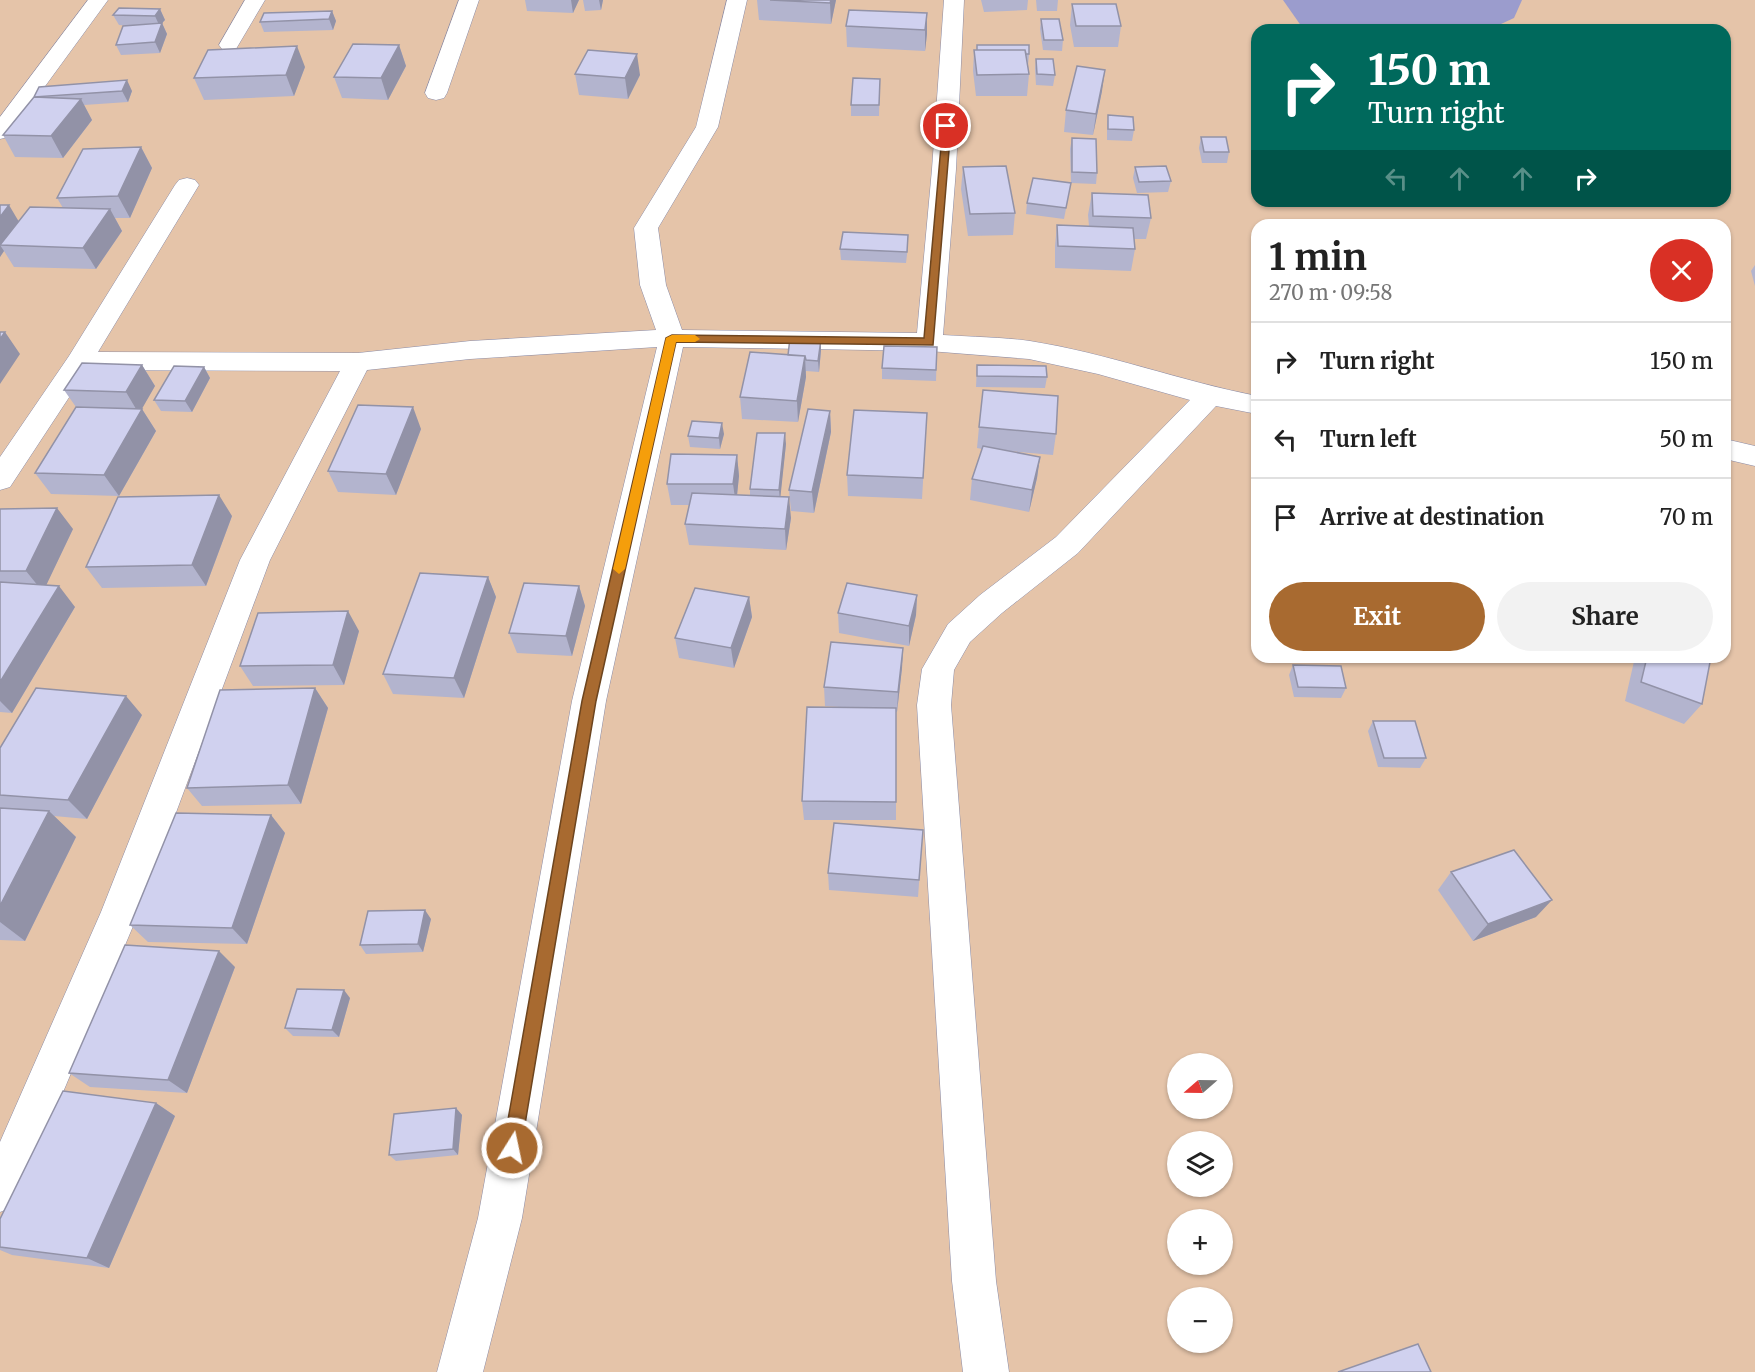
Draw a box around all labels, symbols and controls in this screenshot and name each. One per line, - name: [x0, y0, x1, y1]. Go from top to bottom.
- text: 150 m: [1368, 44, 1490, 96]
- icon: right: [1269, 48, 1347, 126]
- text: Turn right: [1368, 96, 1505, 130]
- pin: [920, 100, 971, 151]
- icon: arrive: [929, 109, 962, 142]
- icon: left: [1380, 162, 1413, 195]
- icon: ahead: [1443, 162, 1476, 195]
- icon: ahead: [1506, 162, 1539, 195]
- icon: right: [1569, 162, 1602, 195]
- text: 1 min: [1269, 235, 1367, 280]
- button: close: [1650, 239, 1713, 302]
- text: 270 m · 09:58: [1269, 280, 1392, 305]
- icon: right: [1269, 345, 1302, 378]
- text: Turn right: [1320, 347, 1434, 375]
- text: 150 m: [1650, 347, 1713, 375]
- icon: left: [1269, 423, 1302, 456]
- text: Turn left: [1320, 425, 1417, 453]
- text: 50 m: [1659, 425, 1713, 453]
- icon: arrive: [1269, 501, 1302, 534]
- text: Arrive at destination: [1320, 503, 1544, 531]
- text: 70 m: [1660, 503, 1713, 531]
- button: Exit: [1269, 582, 1485, 651]
- button: Share: [1497, 582, 1713, 651]
- north arrow: [1167, 1053, 1233, 1119]
- map controls: [1167, 1053, 1233, 1353]
- position arrow: [480, 1116, 544, 1180]
- button: layers: [1167, 1131, 1233, 1197]
- button: +: [1167, 1209, 1233, 1275]
- button: −: [1167, 1287, 1233, 1353]

